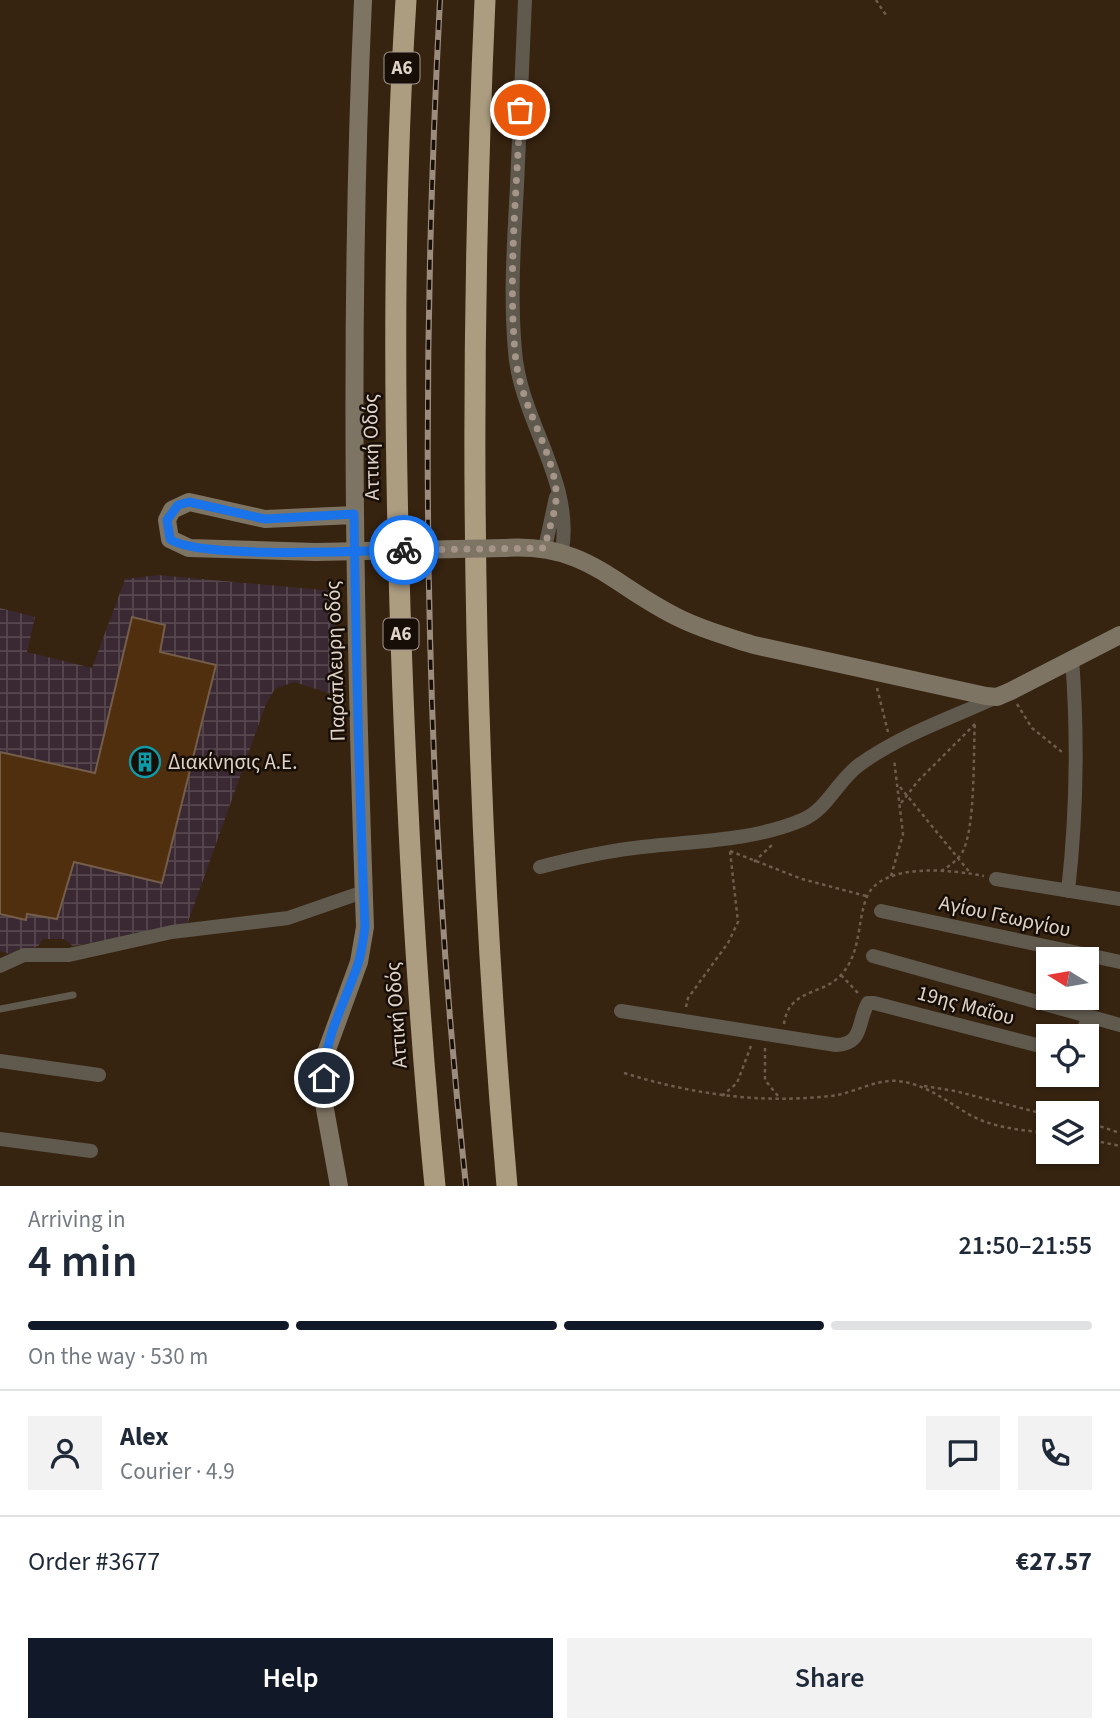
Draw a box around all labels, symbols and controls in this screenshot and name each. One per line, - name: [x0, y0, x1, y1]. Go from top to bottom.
- road number: Α6: [384, 52, 420, 83]
- pin: [490, 80, 550, 140]
- icon: bag: [501, 91, 539, 129]
- street label: Αττική Οδός: [355, 393, 387, 501]
- courier: [369, 515, 439, 585]
- icon: bike: [385, 531, 423, 569]
- street label: Παράπλευρη οδός: [317, 580, 353, 742]
- road number: Α6: [384, 618, 418, 650]
- building icon: Διακίνησις Α.Ε.: [128, 745, 162, 779]
- place label: Διακίνησις Α.Ε.: [168, 747, 297, 777]
- street label: Αγίου Γεωργίου: [936, 887, 1074, 945]
- north arrow: [1036, 947, 1099, 1010]
- map controls: [1036, 947, 1099, 1164]
- street label: Αττική Οδός: [377, 961, 415, 1069]
- street label: 19ης Μαΐου: [914, 978, 1018, 1032]
- button: locate: [1036, 1024, 1099, 1087]
- pin: [294, 1048, 354, 1108]
- icon: home: [305, 1059, 343, 1097]
- button: layers: [1036, 1101, 1099, 1164]
- text: Arriving in: [28, 1203, 126, 1236]
- text: 21:50–21:55: [959, 1227, 1092, 1264]
- text: 4 min: [28, 1229, 137, 1294]
- text: On the way · 530 m: [28, 1340, 208, 1373]
- button: person: [28, 1416, 102, 1490]
- button: chat: [926, 1416, 1000, 1490]
- button: phone: [1018, 1416, 1092, 1490]
- text: Alex: [120, 1418, 169, 1455]
- text: Courier · 4.9: [120, 1455, 235, 1488]
- text: Order #3677: [28, 1543, 160, 1580]
- text: €27.57: [1016, 1543, 1092, 1580]
- button: Help: [28, 1638, 553, 1718]
- button: Share: [567, 1638, 1092, 1718]

